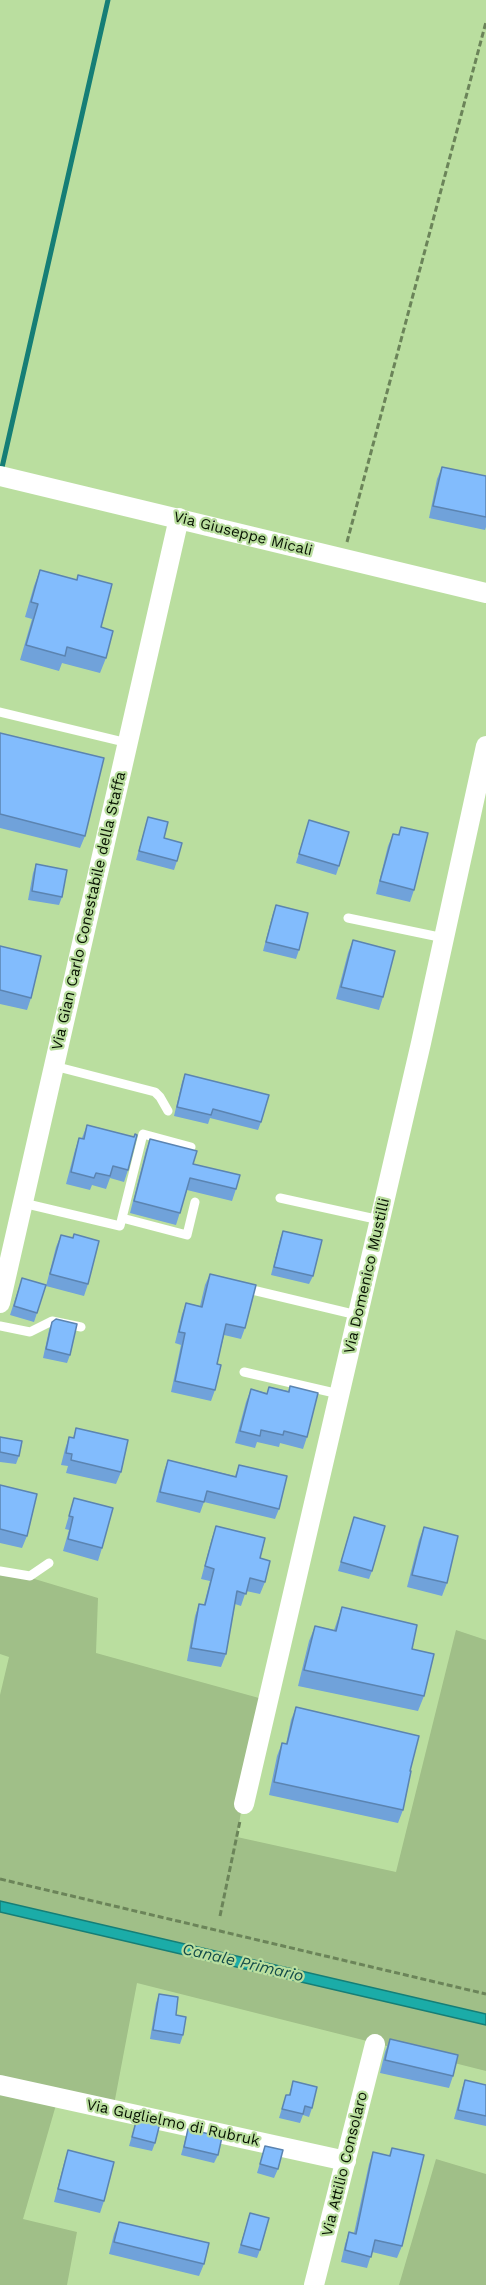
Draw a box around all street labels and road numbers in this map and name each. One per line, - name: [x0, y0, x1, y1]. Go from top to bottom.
- street label: Via Giuseppe Micali: [172, 508, 314, 560]
- street label: Via Gian Carlo Conestabile della Staffa: [48, 770, 130, 1052]
- street label: Via Domenico Mustilli: [340, 1196, 394, 1356]
- street label: Via Attilio Consolaro: [318, 2090, 372, 2238]
- street label: Via Guglielmo di Rubruk: [85, 2096, 261, 2150]

